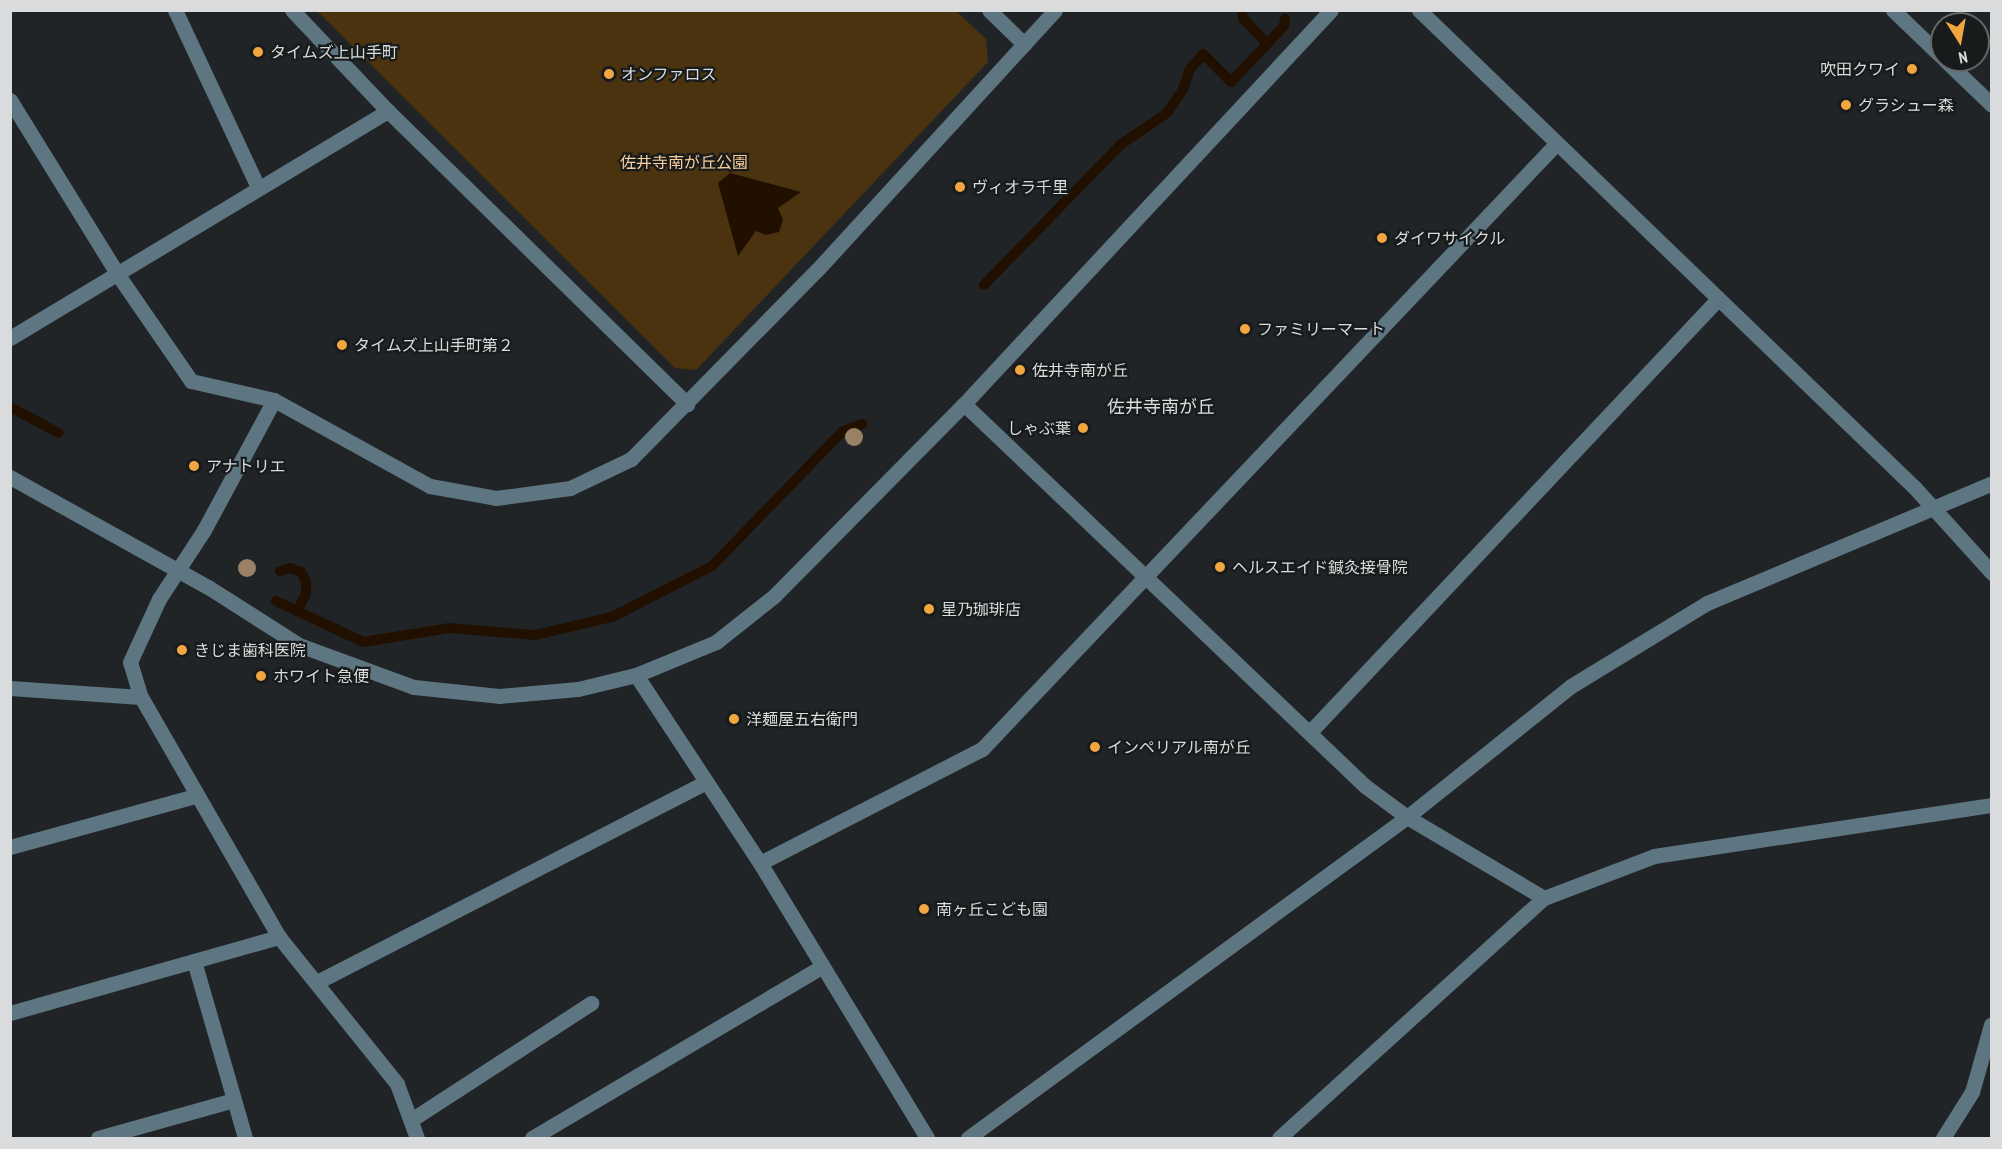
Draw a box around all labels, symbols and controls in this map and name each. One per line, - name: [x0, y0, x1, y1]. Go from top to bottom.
- north arrow: [1930, 12, 1990, 72]
- place label: タイムズ上山手町: [270, 42, 398, 62]
- marker: タイムズ上山手町: [251, 45, 265, 59]
- text: N: [1957, 47, 1969, 68]
- place label: 吹田クワイ: [1820, 59, 1900, 79]
- marker: 吹田クワイ: [1905, 62, 1919, 76]
- place label: オンファロス: [621, 64, 717, 84]
- marker: オンファロス: [602, 67, 616, 81]
- place label: グラシュー森: [1858, 95, 1954, 115]
- marker: グラシュー森: [1839, 98, 1853, 112]
- park label: 佐井寺南が丘公園: [620, 152, 748, 172]
- place label: ヴィオラ千里: [972, 177, 1068, 197]
- marker: ヴィオラ千里: [953, 180, 967, 194]
- place label: ダイワサイクル: [1394, 228, 1506, 248]
- marker: ダイワサイクル: [1375, 231, 1389, 245]
- place label: ファミリーマート: [1257, 319, 1385, 339]
- marker: ファミリーマート: [1238, 322, 1252, 336]
- place label: タイムズ上山手町第２: [354, 335, 514, 355]
- marker: タイムズ上山手町第２: [335, 338, 349, 352]
- place label: 佐井寺南が丘: [1032, 360, 1128, 380]
- marker: 佐井寺南が丘: [1013, 363, 1027, 377]
- district label: 佐井寺南が丘: [1107, 396, 1215, 418]
- place label: しゃぶ葉: [1007, 418, 1071, 438]
- marker: しゃぶ葉: [1076, 421, 1090, 435]
- place label: アナトリエ: [206, 456, 286, 476]
- marker: アナトリエ: [187, 459, 201, 473]
- place label: ヘルスエイド鍼灸接骨院: [1232, 557, 1408, 577]
- marker: ヘルスエイド鍼灸接骨院: [1213, 560, 1227, 574]
- place label: 星乃珈琲店: [941, 599, 1021, 619]
- marker: 星乃珈琲店: [922, 602, 936, 616]
- place label: きじま歯科医院: [194, 640, 306, 660]
- marker: きじま歯科医院: [175, 643, 189, 657]
- place label: ホワイト急便: [273, 666, 369, 686]
- marker: ホワイト急便: [254, 669, 268, 683]
- place label: 洋麺屋五右衛門: [746, 709, 858, 729]
- marker: 洋麺屋五右衛門: [727, 712, 741, 726]
- place label: インペリアル南が丘: [1107, 737, 1251, 757]
- marker: インペリアル南が丘: [1088, 740, 1102, 754]
- place label: 南ヶ丘こども園: [936, 899, 1048, 919]
- marker: 南ヶ丘こども園: [917, 902, 931, 916]

